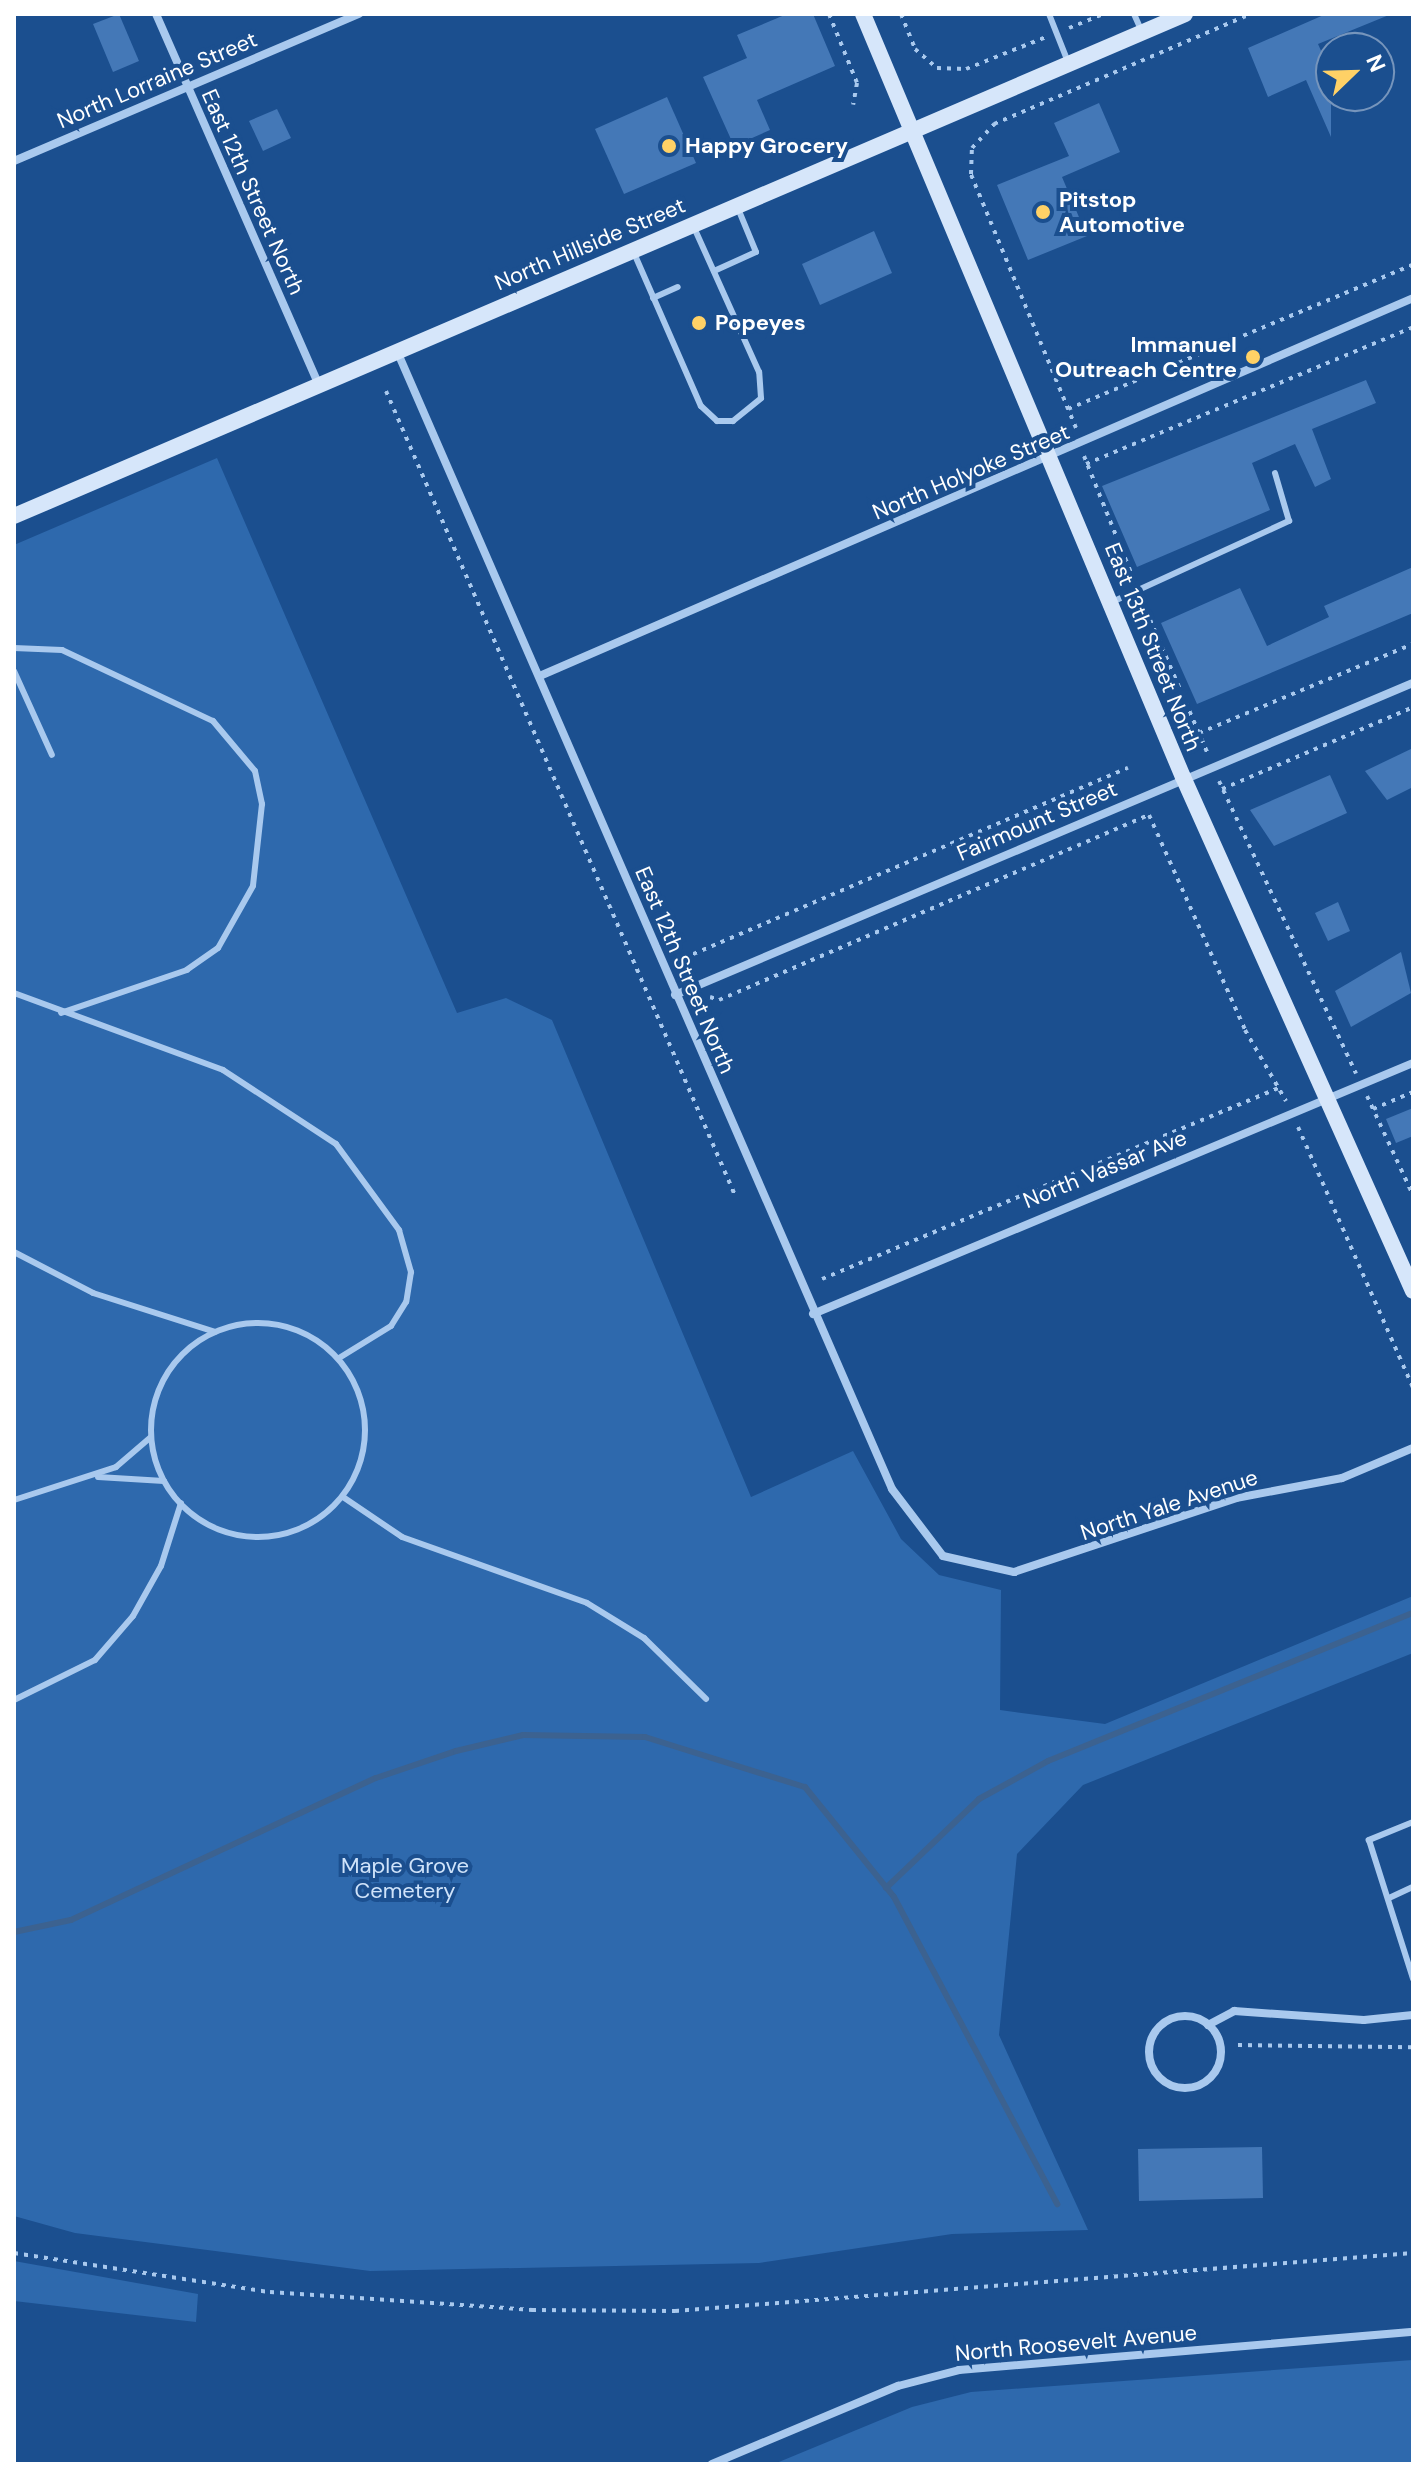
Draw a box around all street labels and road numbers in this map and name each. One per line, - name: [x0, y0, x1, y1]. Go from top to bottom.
- street label: North Lorraine Street: [53, 26, 261, 134]
- street label: East 12th Street North: [196, 85, 310, 299]
- street label: North Hillside Street: [491, 192, 689, 296]
- street label: North Holyoke Street: [868, 418, 1074, 526]
- street label: East 13th Street North: [1099, 539, 1207, 755]
- street label: Fairmount Street: [953, 775, 1121, 867]
- street label: East 12th Street North: [629, 863, 741, 1077]
- street label: North Vassar Ave: [1019, 1124, 1191, 1214]
- street label: North Yale Avenue: [1077, 1464, 1261, 1546]
- street label: North Roosevelt Avenue: [954, 2319, 1198, 2367]

